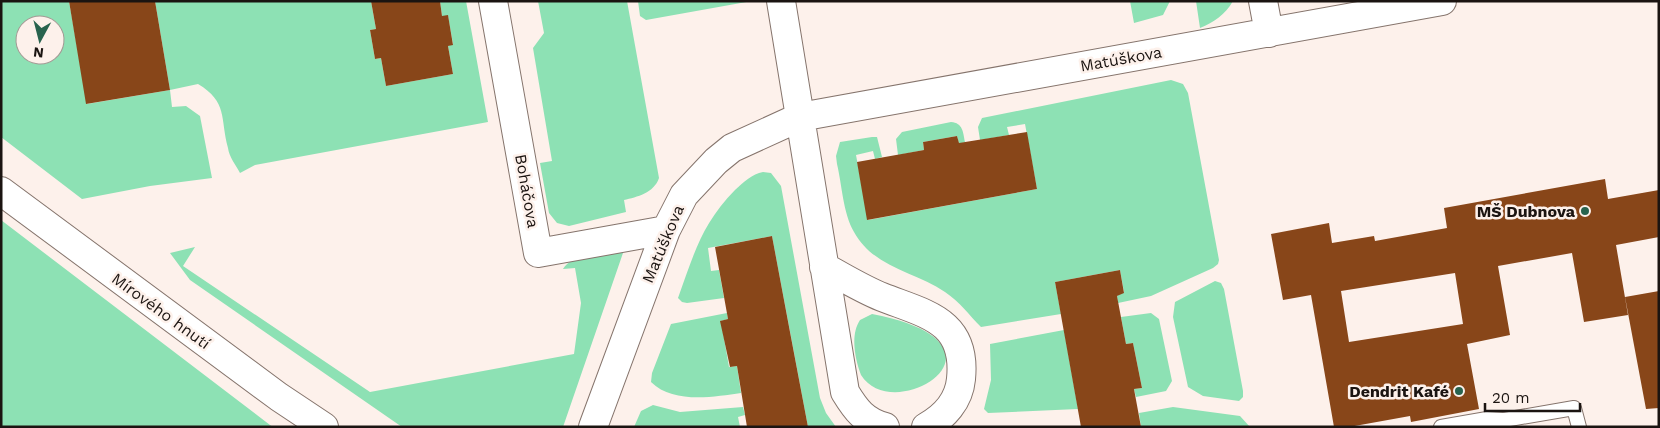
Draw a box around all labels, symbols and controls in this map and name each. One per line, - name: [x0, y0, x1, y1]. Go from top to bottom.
- north arrow: [15, 15, 65, 65]
- street label: Matúškova: [1079, 42, 1163, 76]
- text: N: [32, 44, 45, 61]
- street label: Boháčova: [511, 153, 543, 229]
- street label: Matúškova: [638, 202, 688, 286]
- place label: MŠ Dubnova: [1477, 202, 1576, 221]
- marker: MŠ Dubnova: [1579, 205, 1591, 217]
- street label: Mírového hnutí: [108, 269, 214, 353]
- scale bar: [1485, 380, 1580, 412]
- place label: Dendrit Kafé: [1349, 382, 1449, 401]
- marker: Dendrit Kafé: [1453, 385, 1465, 397]
- text: 20 m: [1492, 389, 1530, 407]

